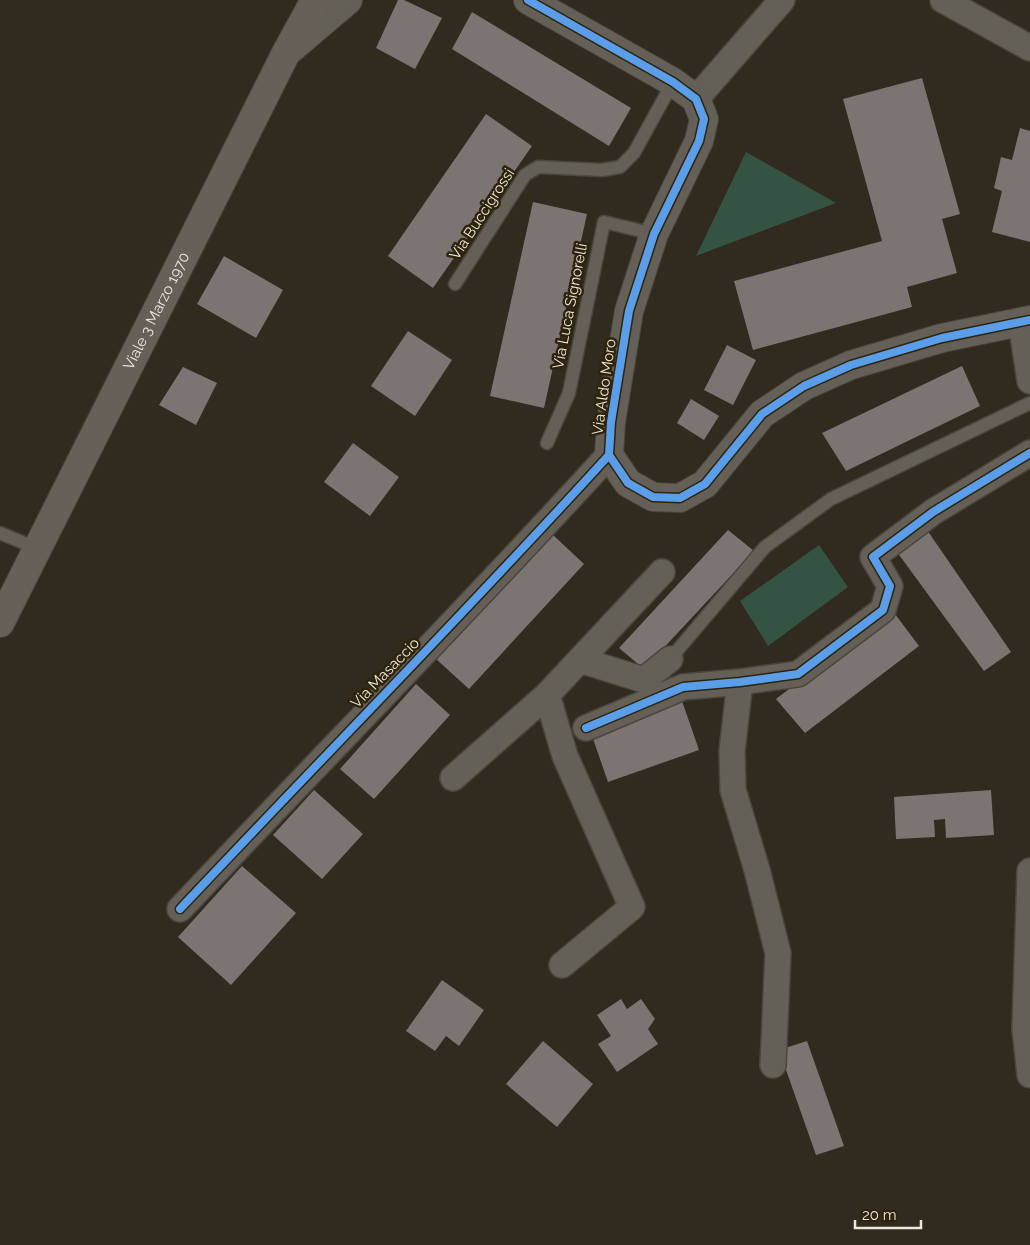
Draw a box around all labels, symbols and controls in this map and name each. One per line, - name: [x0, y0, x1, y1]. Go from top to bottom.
- street label: Via Buccigrossi: [446, 165, 518, 263]
- street label: Via Luca Signorelli: [549, 242, 591, 370]
- street label: Viale 3 Marzo 1970: [120, 249, 193, 373]
- street label: Via Aldo Moro: [588, 338, 620, 436]
- street label: Via Masaccio: [347, 634, 423, 712]
- scale bar: [855, 1198, 921, 1230]
- text: 20 m: [862, 1206, 897, 1224]

